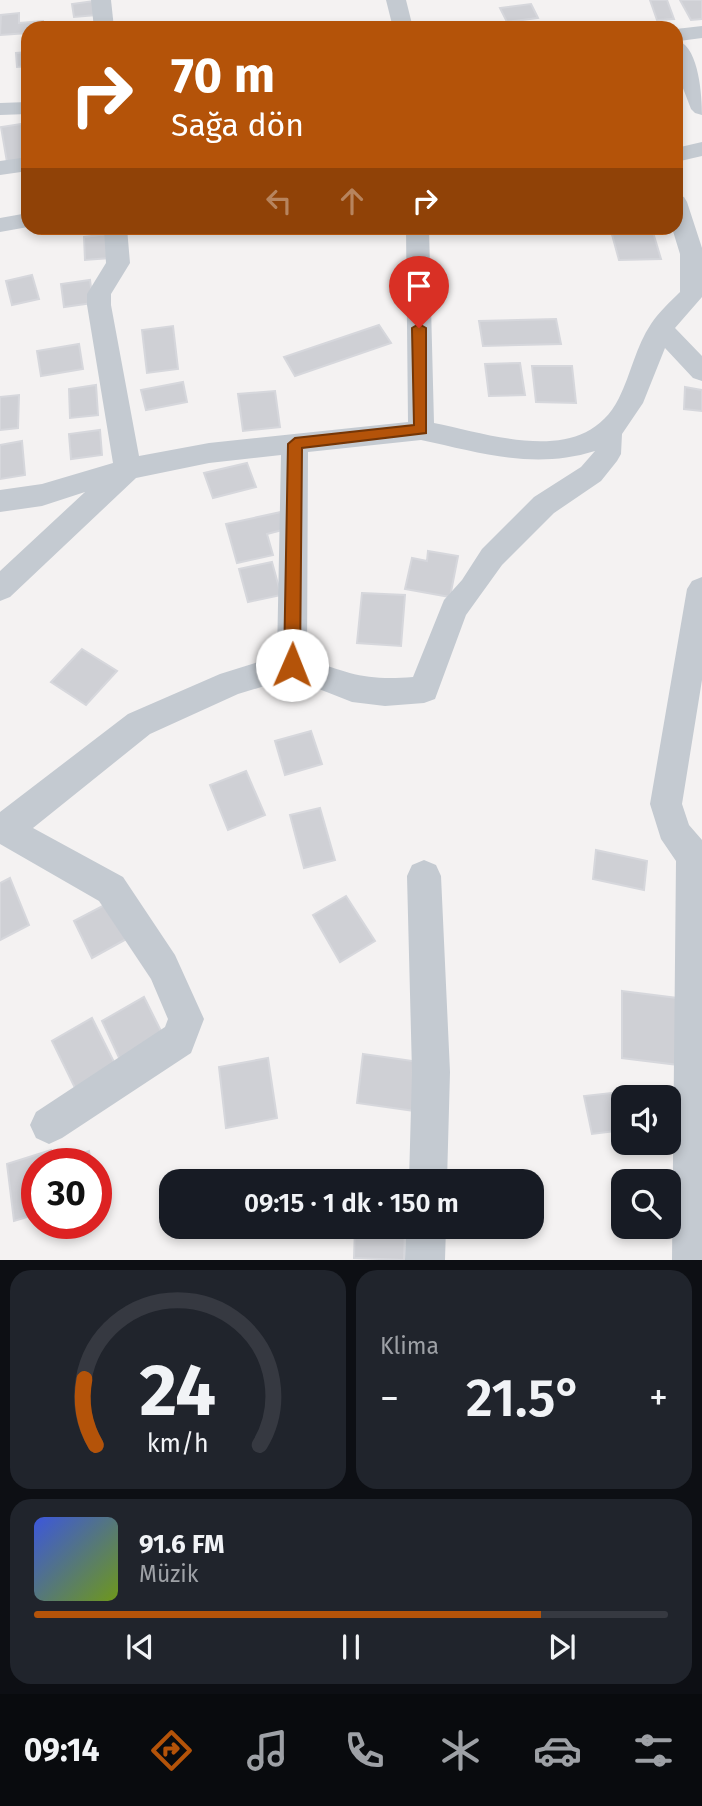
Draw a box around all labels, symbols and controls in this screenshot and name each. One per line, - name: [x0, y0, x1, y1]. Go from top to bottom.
- text: 70 m: [171, 46, 275, 105]
- icon: right: [56, 49, 147, 140]
- text: Sağa dön: [171, 106, 304, 144]
- icon: left: [260, 182, 298, 220]
- icon: ahead: [333, 182, 371, 220]
- icon: right: [406, 182, 444, 220]
- pin: [389, 256, 449, 328]
- icon: arrive: [400, 267, 438, 305]
- position arrow: [255, 628, 329, 702]
- map controls: [611, 1085, 681, 1239]
- button: sound: [611, 1085, 681, 1155]
- speed limit sign: 30: [21, 1148, 112, 1239]
- button: search: [611, 1169, 681, 1239]
- text: 09:15 · 1 dk · 150 m: [244, 1188, 459, 1219]
- text: Klima: [380, 1332, 439, 1360]
- text: 24: [140, 1348, 216, 1435]
- text: 21.5°: [466, 1367, 582, 1430]
- text: −: [380, 1375, 399, 1421]
- text: +: [649, 1375, 668, 1421]
- text: km/h: [147, 1429, 209, 1459]
- text: 91.6 FM: [139, 1529, 224, 1560]
- text: Müzik: [139, 1560, 199, 1588]
- icon: previous: [121, 1628, 159, 1666]
- icon: pause: [332, 1628, 370, 1666]
- icon: next: [543, 1628, 581, 1666]
- icon: directions: [147, 1726, 196, 1775]
- icon: music: [243, 1726, 292, 1775]
- icon: phone: [340, 1726, 389, 1775]
- icon: climate: [436, 1726, 485, 1775]
- icon: car: [533, 1726, 582, 1775]
- icon: filters: [629, 1726, 678, 1775]
- text: 09:14: [24, 1731, 100, 1769]

